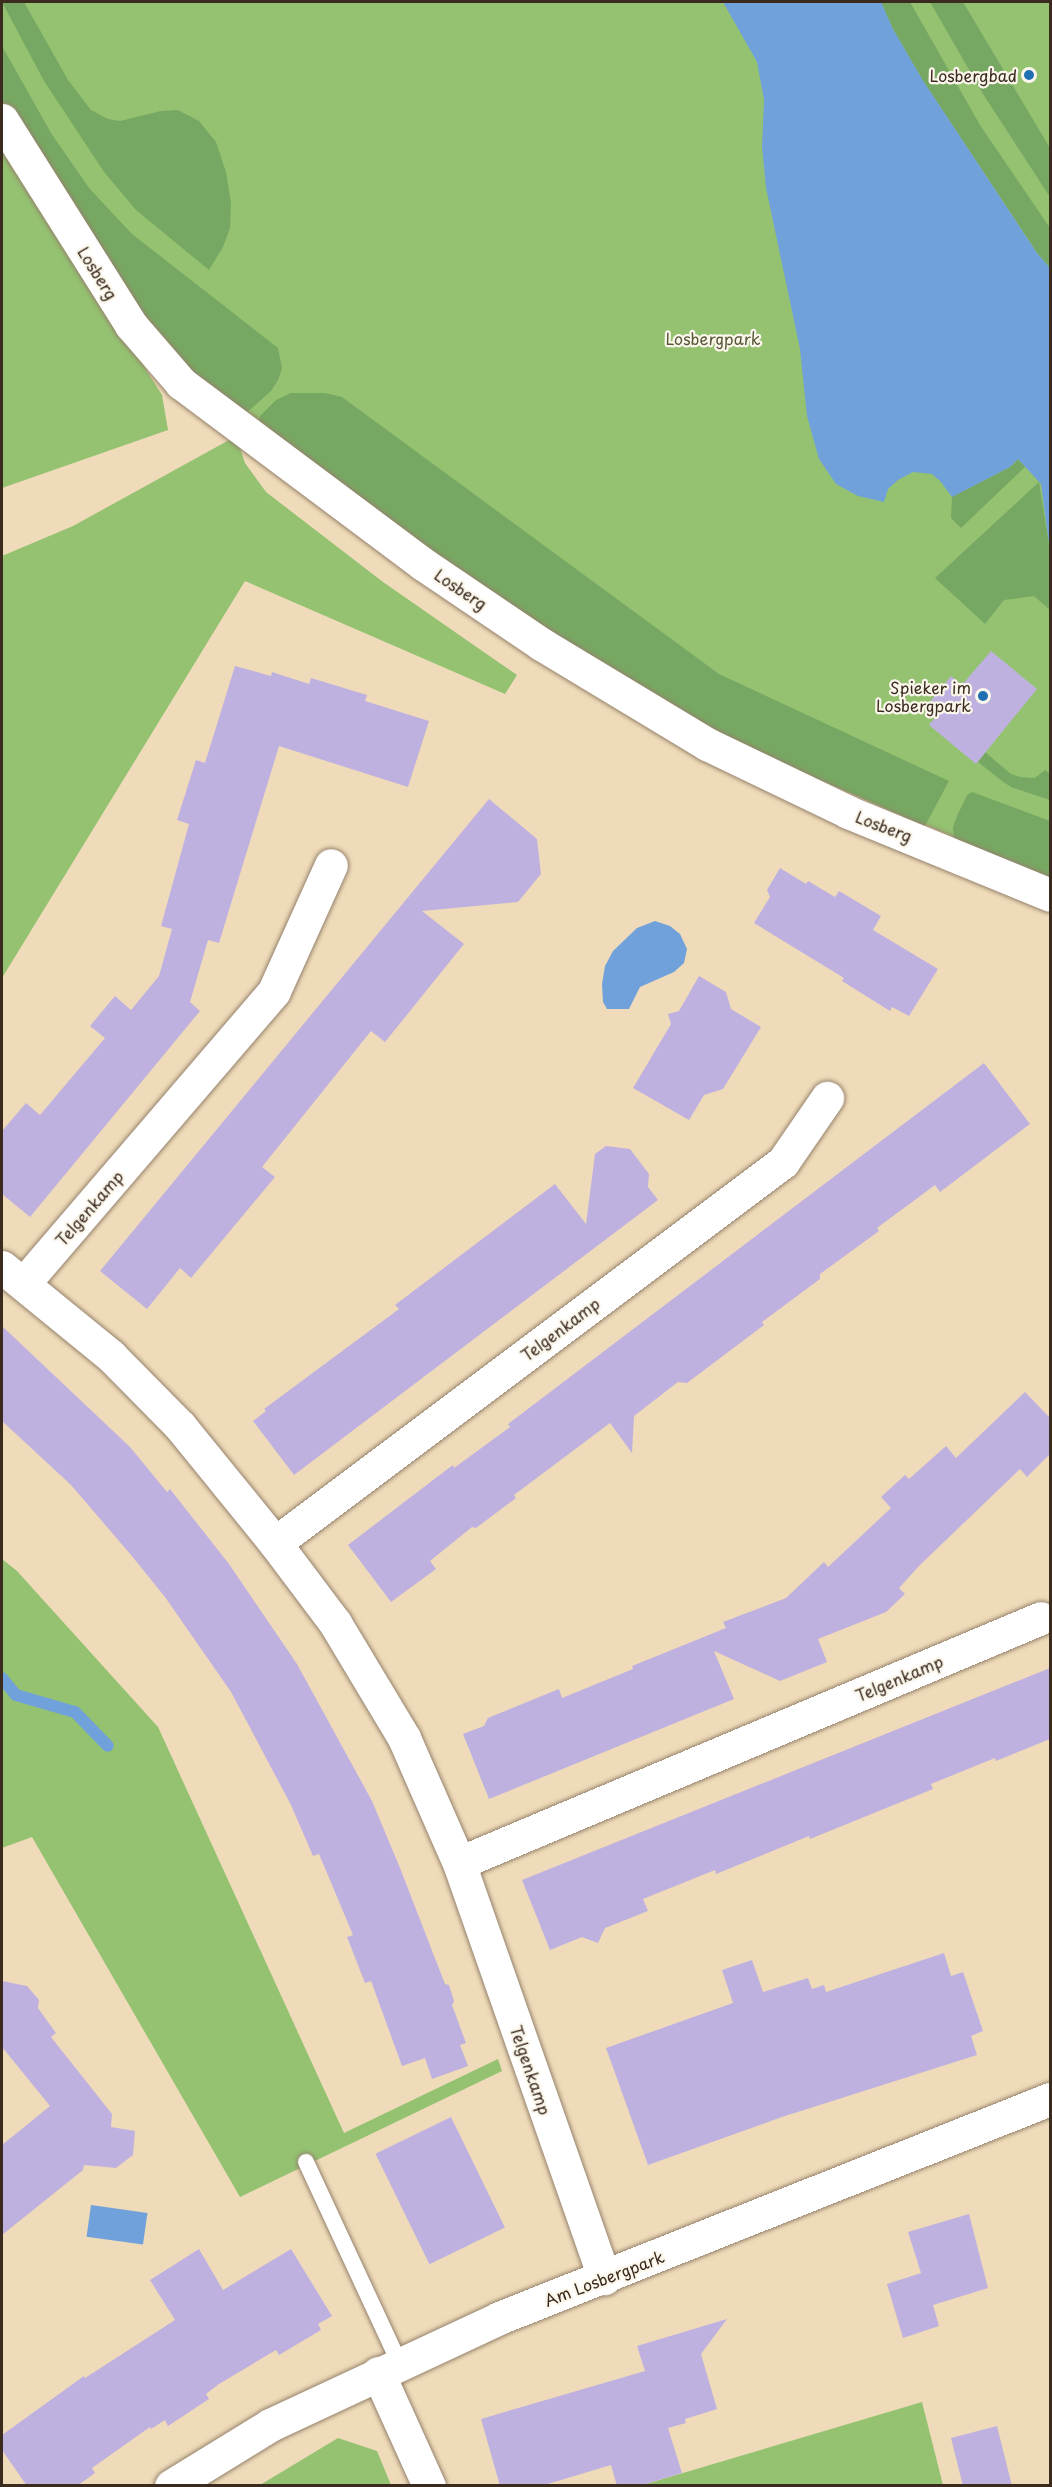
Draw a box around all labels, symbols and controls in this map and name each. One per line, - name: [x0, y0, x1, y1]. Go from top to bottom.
- place label: Losbergbad: [930, 65, 1017, 85]
- marker: Losbergbad: [1022, 68, 1036, 82]
- street label: Losberg: [74, 243, 122, 303]
- park label: Losbergpark: [665, 328, 761, 348]
- street label: Losberg: [431, 565, 491, 613]
- place label: Spieker im Losbergpark: [876, 677, 971, 715]
- marker: Spieker im Losbergpark: [976, 689, 990, 703]
- street label: Losberg: [853, 806, 915, 846]
- street label: Telgenkamp: [51, 1166, 127, 1250]
- street label: Telgenkamp: [517, 1293, 603, 1365]
- street label: Telgenkamp: [852, 1651, 946, 1705]
- street label: Telgenkamp: [507, 2023, 555, 2117]
- street label: Am Losbergpark: [541, 2246, 667, 2310]

